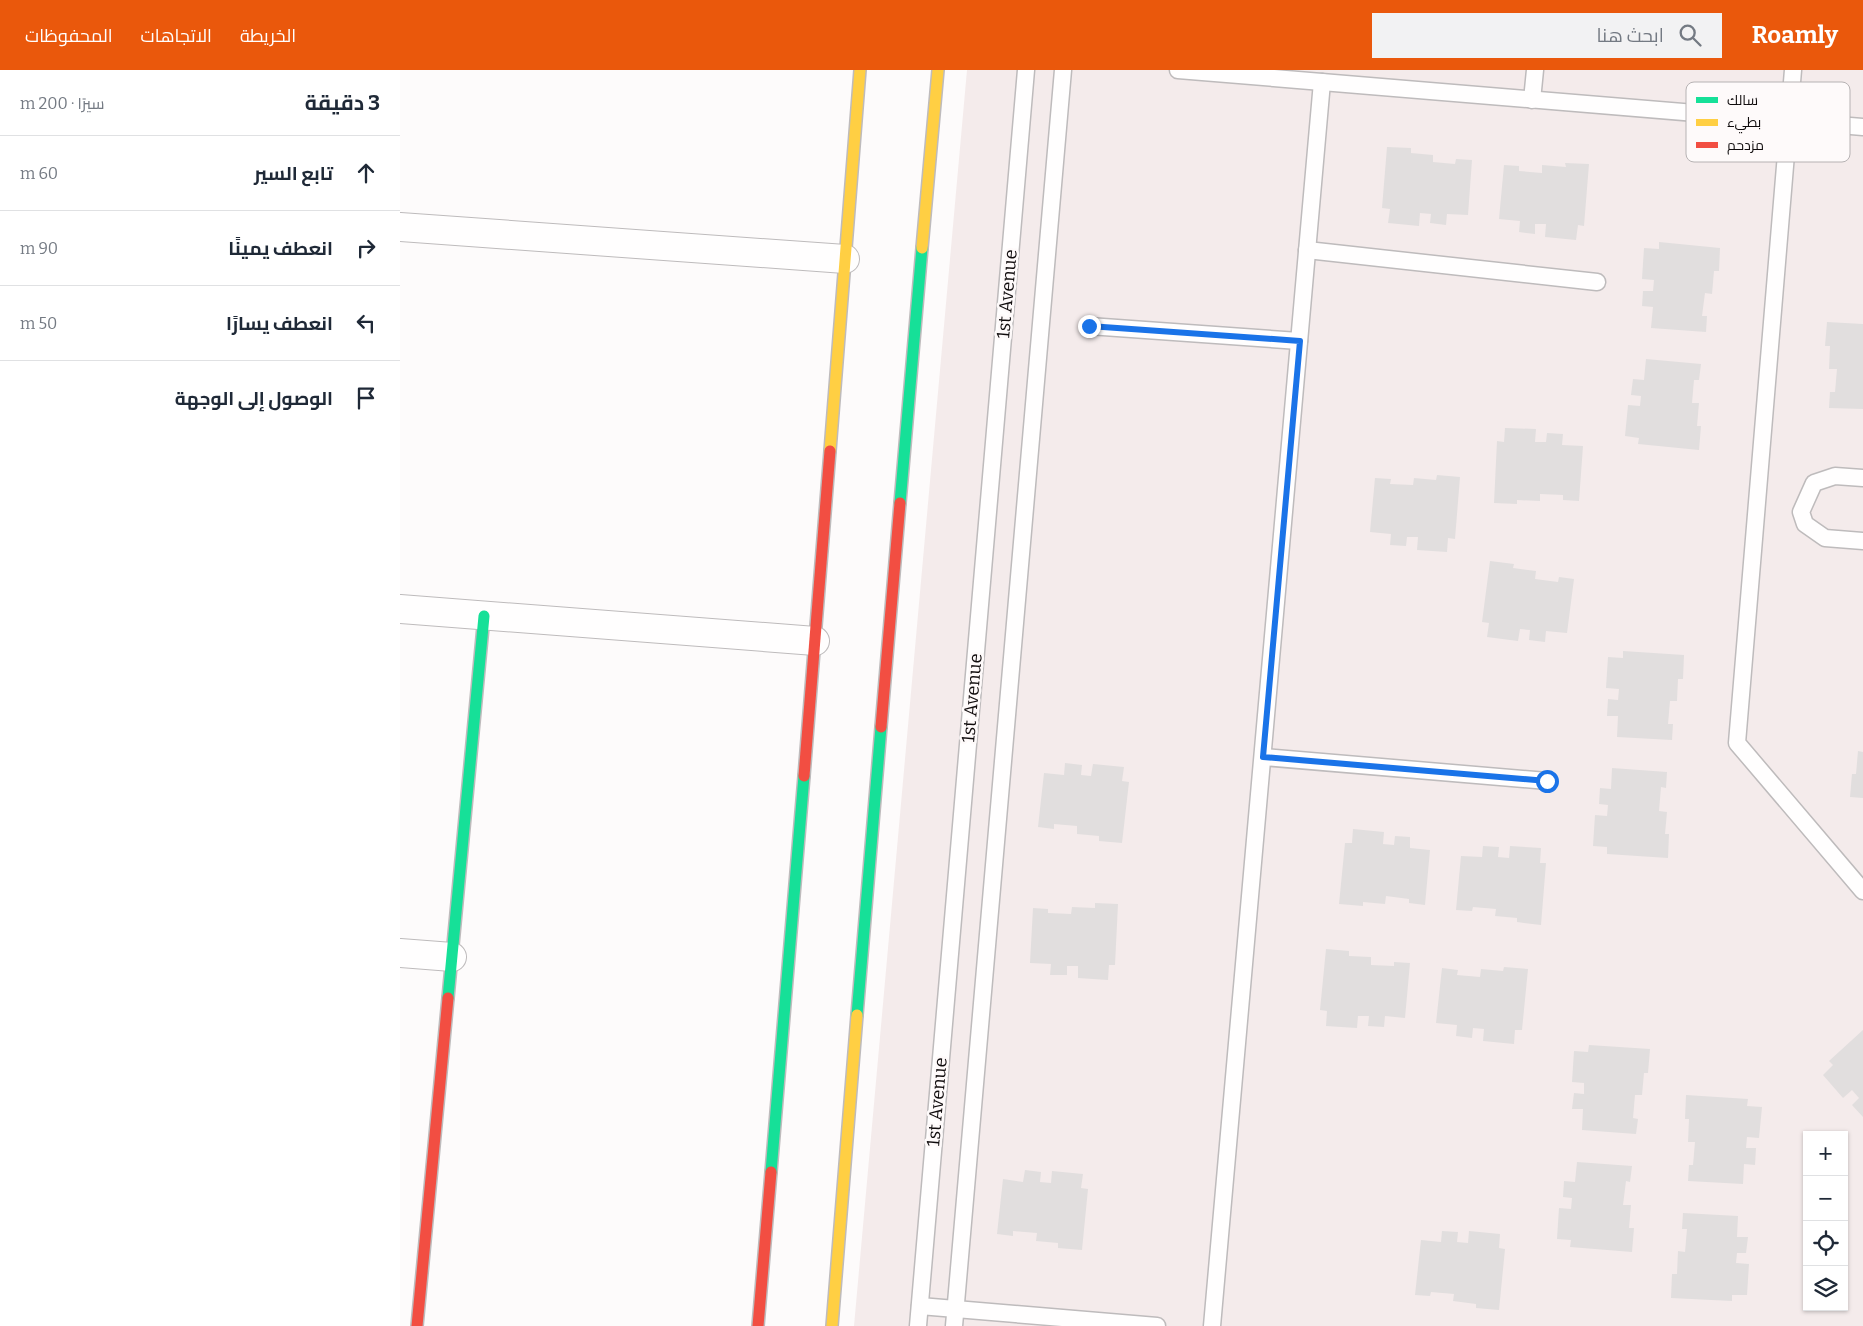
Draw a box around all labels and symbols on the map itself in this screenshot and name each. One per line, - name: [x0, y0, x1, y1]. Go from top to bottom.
- legend: [1686, 82, 1850, 162]
- text: سالك: [1727, 92, 1758, 109]
- text: بطيء: [1727, 114, 1761, 134]
- text: مزدحم: [1727, 137, 1764, 155]
- street label: 1st Avenue: [992, 249, 1022, 339]
- route end: [1078, 315, 1101, 338]
- street label: 1st Avenue: [957, 653, 987, 743]
- route start: [1536, 770, 1559, 793]
- street label: 1st Avenue: [922, 1057, 952, 1147]

